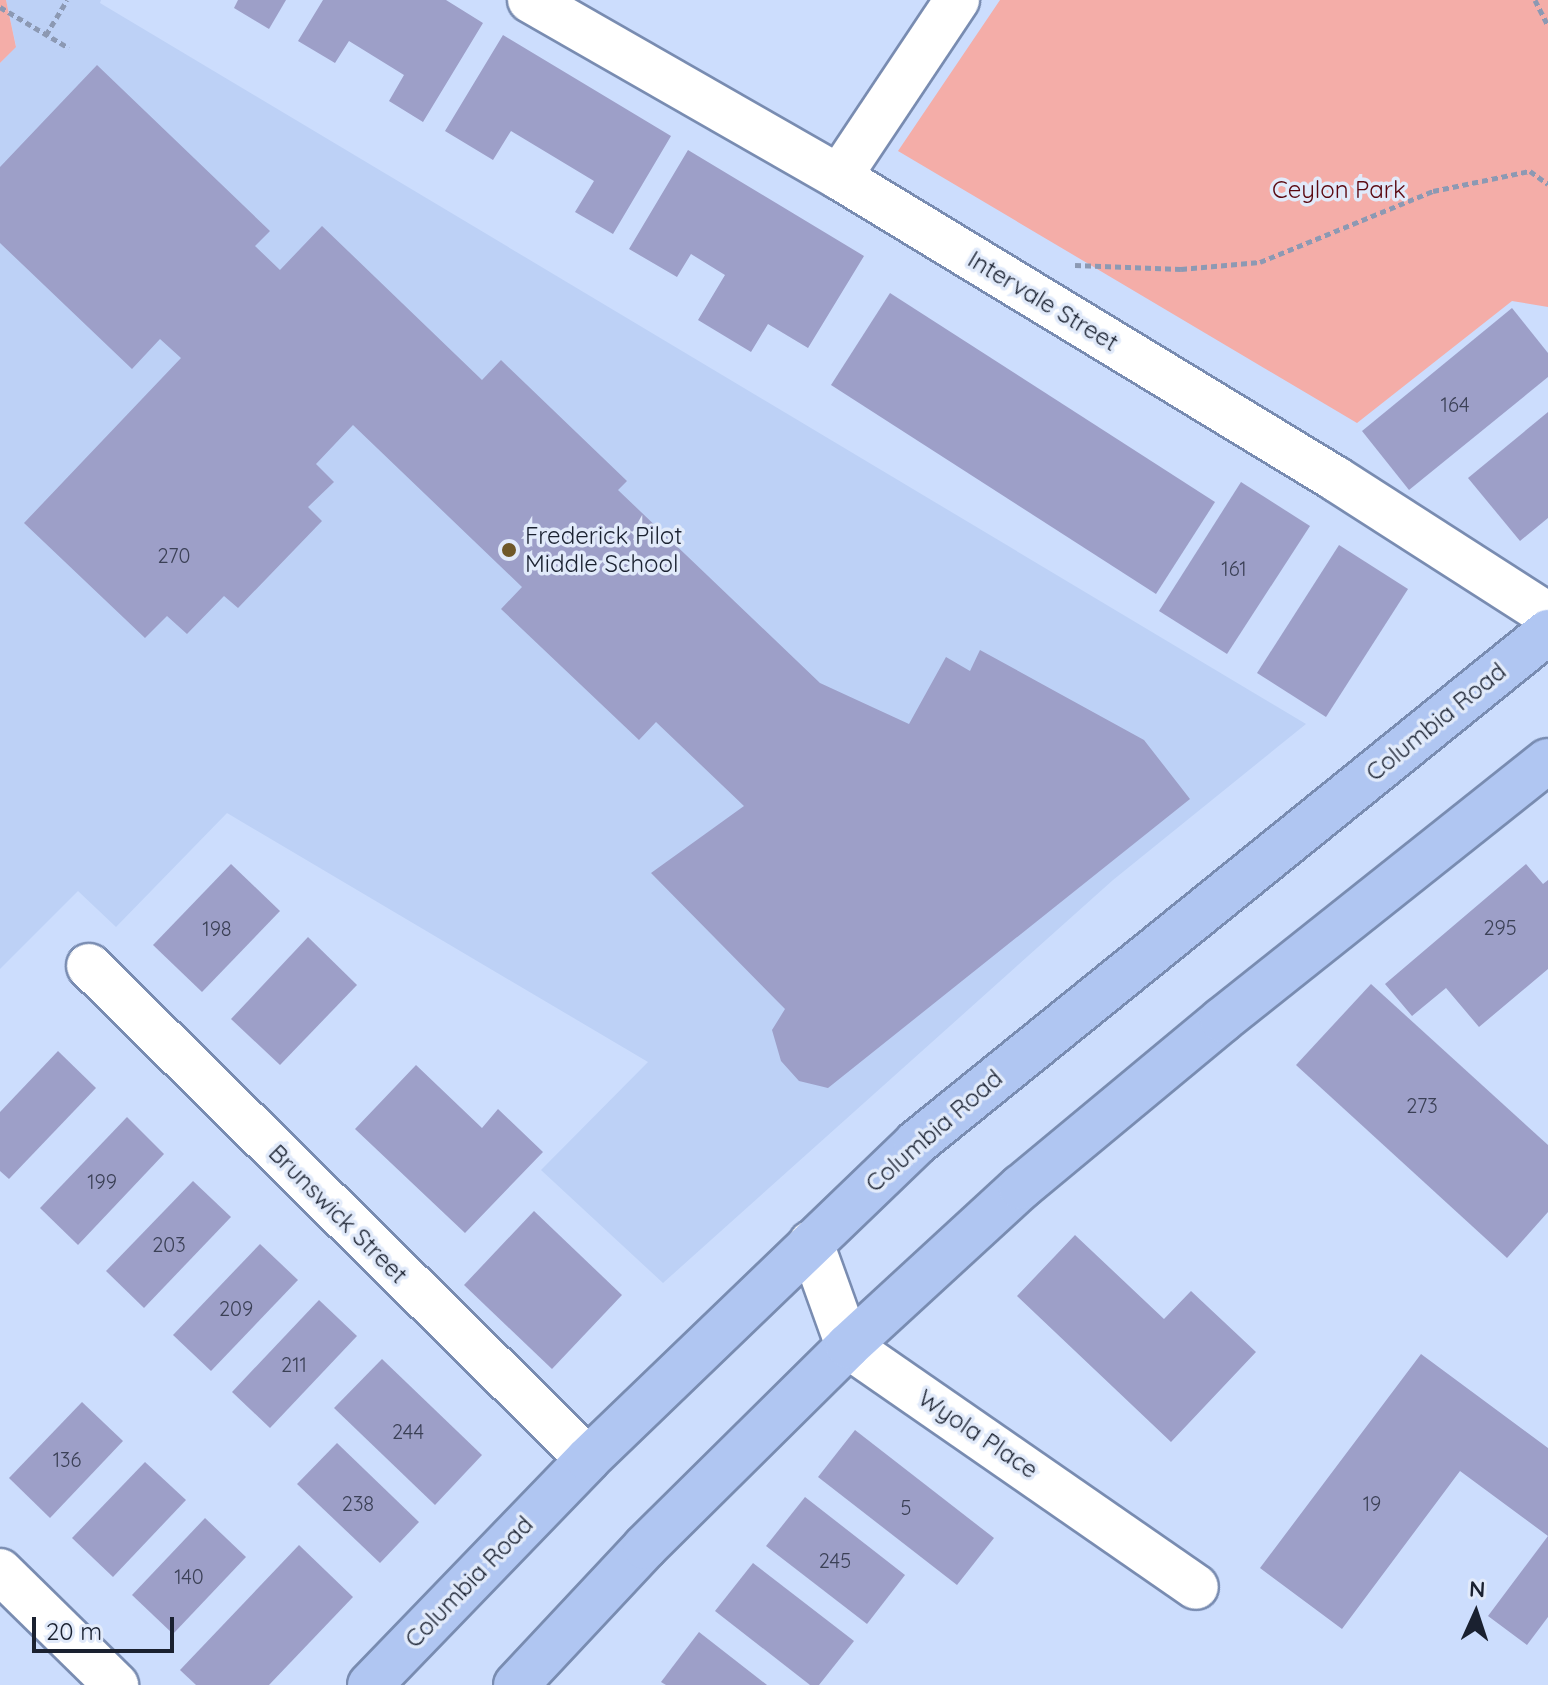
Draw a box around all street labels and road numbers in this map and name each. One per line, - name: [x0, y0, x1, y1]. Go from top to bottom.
- street label: Intervale Street: [963, 245, 1123, 357]
- street label: Columbia Road: [1360, 657, 1512, 787]
- street label: Columbia Road: [860, 1064, 1008, 1198]
- street label: Brunswick Street: [263, 1139, 413, 1289]
- street label: Wyola Place: [913, 1383, 1043, 1485]
- street label: Columbia Road: [399, 1510, 539, 1654]

